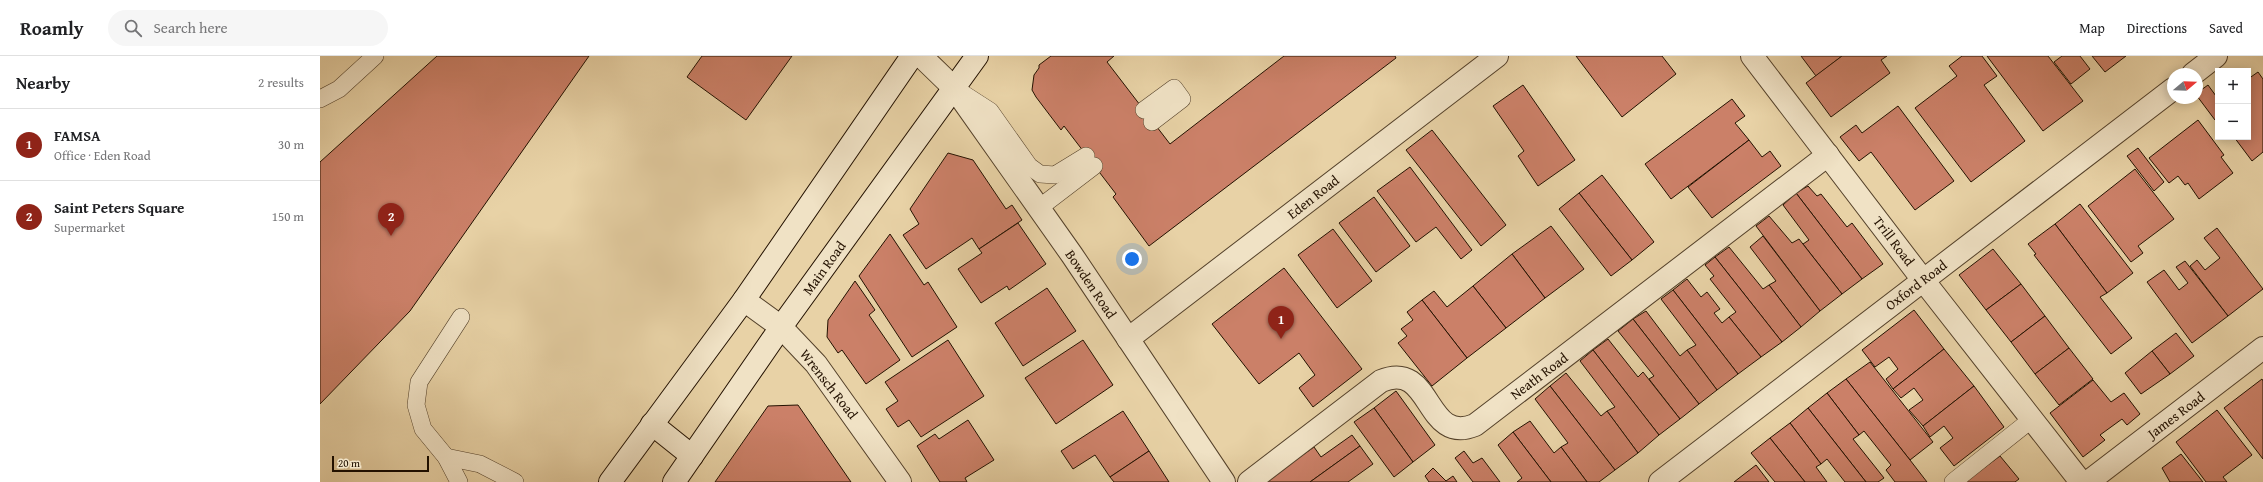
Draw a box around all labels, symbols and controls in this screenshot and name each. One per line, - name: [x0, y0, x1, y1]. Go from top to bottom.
- search box: [108, 10, 388, 46]
- text: Roamly: [20, 14, 84, 42]
- icon: search: [122, 17, 144, 39]
- text: Search here: [154, 17, 228, 38]
- text: Map: [2079, 18, 2105, 38]
- text: Directions: [2127, 18, 2187, 38]
- text: Saved: [2209, 18, 2243, 38]
- north arrow: [2167, 68, 2203, 104]
- map controls: [2215, 68, 2251, 140]
- button: +: [2215, 68, 2251, 104]
- text: Nearby: [16, 70, 70, 95]
- text: 2 results: [258, 73, 304, 92]
- button: −: [2215, 104, 2251, 140]
- text: FAMSA: [54, 125, 101, 146]
- text: 1: [26, 135, 32, 154]
- text: 30 m: [278, 135, 304, 154]
- text: Office · Eden Road: [54, 146, 151, 165]
- street label: Eden Road: [1283, 170, 1344, 224]
- text: Saint Peters Square: [54, 197, 184, 218]
- pin: 2: [378, 203, 404, 236]
- text: 2: [26, 207, 32, 226]
- text: 150 m: [272, 207, 304, 226]
- street label: Trill Road: [1869, 212, 1920, 271]
- text: Supermarket: [54, 218, 125, 237]
- street label: Main Road: [798, 237, 851, 299]
- street label: Bowden Road: [1061, 246, 1122, 323]
- your location: [1122, 249, 1142, 269]
- street label: Oxford Road: [1881, 255, 1951, 315]
- pin: 1: [1268, 306, 1294, 339]
- street label: Wrensch Road: [795, 345, 863, 424]
- street label: Neath Road: [1506, 347, 1572, 404]
- street label: James Road: [2142, 387, 2209, 444]
- scale bar: [332, 454, 429, 473]
- text: 20 m: [338, 455, 360, 471]

